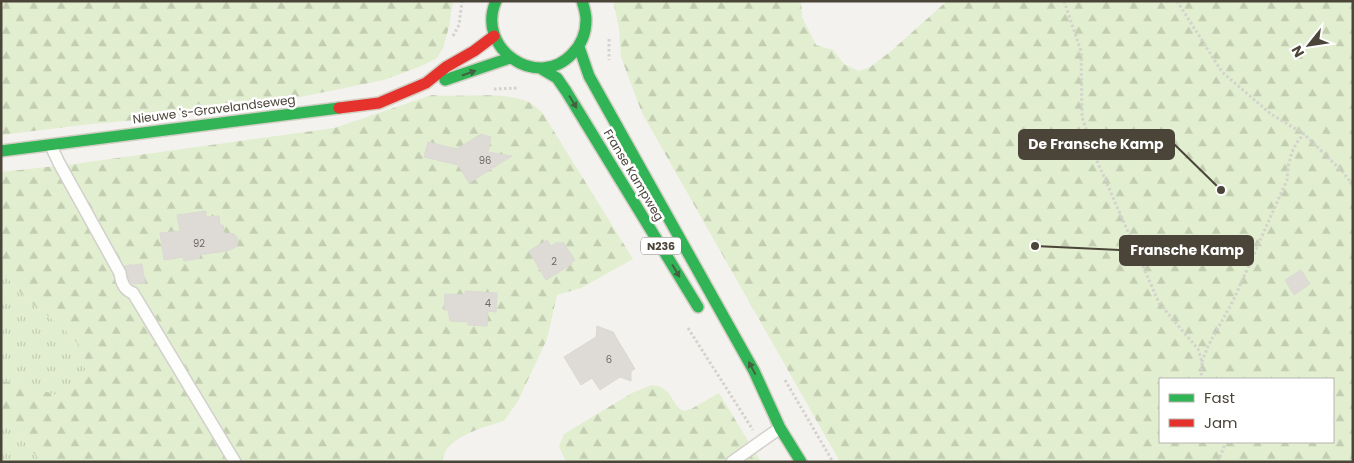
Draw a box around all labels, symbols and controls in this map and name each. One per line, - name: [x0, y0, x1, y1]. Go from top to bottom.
- north arrow: [1284, 20, 1334, 70]
- text: N: [1286, 42, 1309, 61]
- one-way arrow: [461, 69, 476, 76]
- street label: Nieuwe 's-Gravelandseweg: [132, 91, 296, 127]
- one-way arrow: [569, 96, 578, 109]
- street label: Franse Kampweg: [600, 126, 668, 224]
- callout: De Fransche Kamp: [1019, 130, 1174, 159]
- text: De Fransche Kamp: [1028, 134, 1164, 154]
- house number: 96: [479, 153, 491, 168]
- house number: 92: [193, 236, 205, 251]
- callout: Fransche Kamp: [1120, 236, 1253, 265]
- road number: N236: [641, 238, 681, 255]
- text: Fransche Kamp: [1130, 240, 1244, 260]
- house number: 2: [551, 254, 557, 269]
- one-way arrow: [672, 264, 681, 277]
- house number: 4: [485, 296, 491, 311]
- house number: 6: [606, 352, 612, 367]
- one-way arrow: [748, 361, 756, 375]
- legend: [1159, 378, 1334, 443]
- text: Fast: [1204, 387, 1235, 408]
- text: Jam: [1204, 412, 1238, 433]

